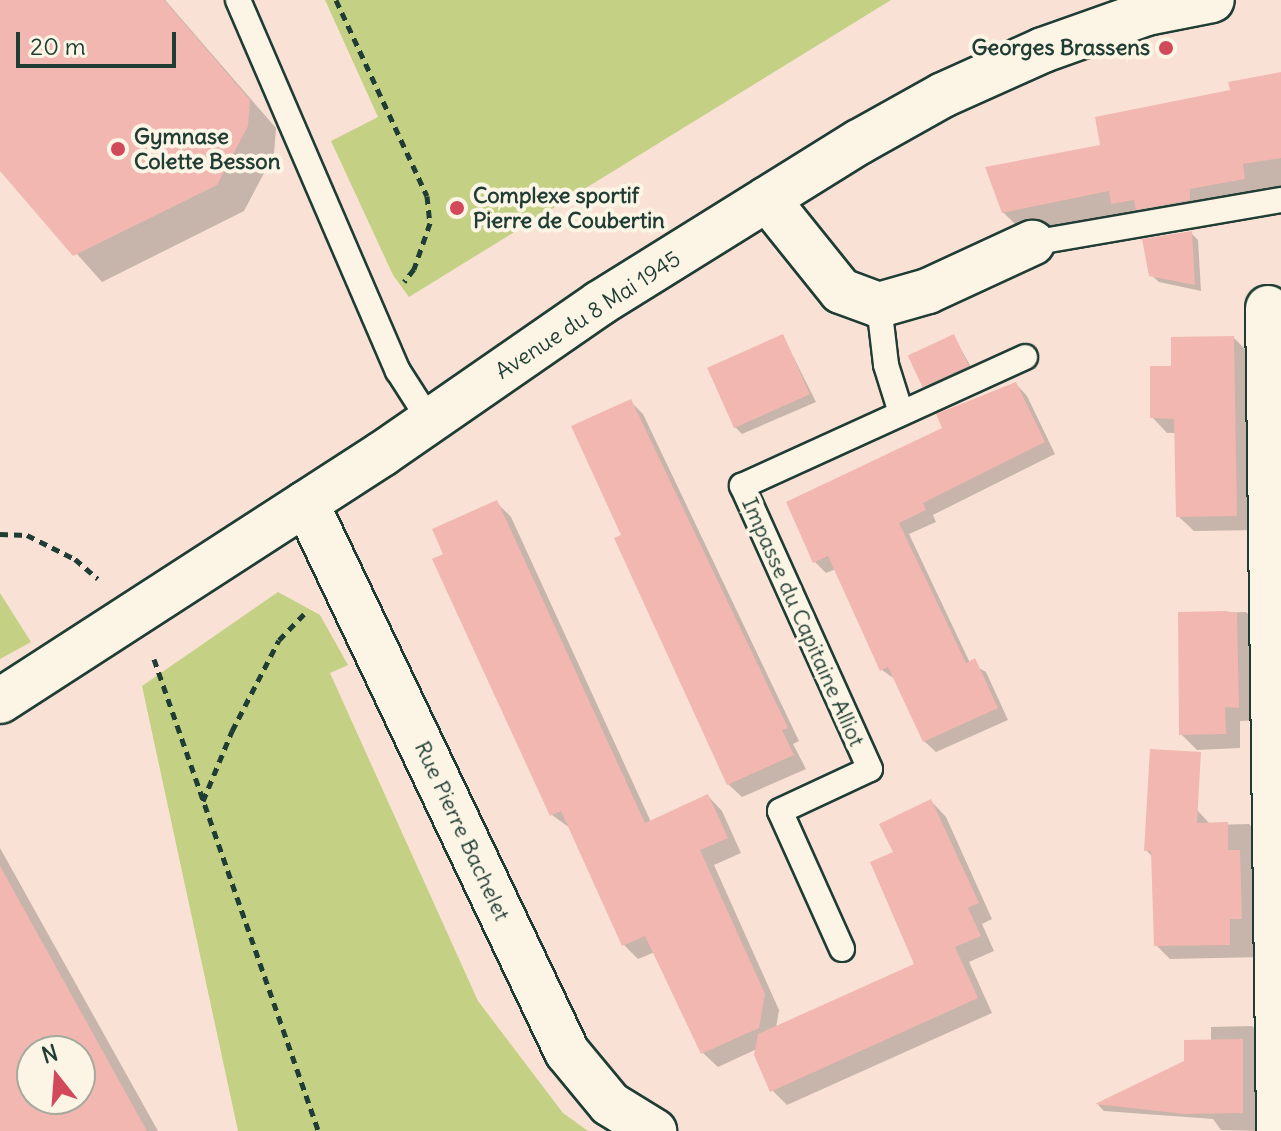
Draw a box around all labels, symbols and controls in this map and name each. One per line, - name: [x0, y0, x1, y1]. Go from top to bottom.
- scale bar: [20, 16, 180, 66]
- text: 20 m: [30, 31, 86, 61]
- place label: Georges Brassens: [971, 35, 1150, 61]
- marker: Georges Brassens: [1157, 39, 1175, 57]
- place label: Gymnase Colette Besson: [134, 123, 280, 174]
- marker: Gymnase Colette Besson: [109, 140, 127, 158]
- place label: Complexe sportif Pierre de Coubertin: [473, 182, 665, 234]
- marker: Complexe sportif Pierre de Coubertin: [448, 199, 466, 217]
- street label: Avenue du 8 Mai 1945: [491, 245, 685, 385]
- street label: Impasse du Capitaine Alliot: [736, 494, 870, 750]
- street label: Rue Pierre Bachelet: [409, 737, 515, 925]
- north arrow: [16, 1035, 96, 1115]
- text: N: [38, 1038, 61, 1070]

